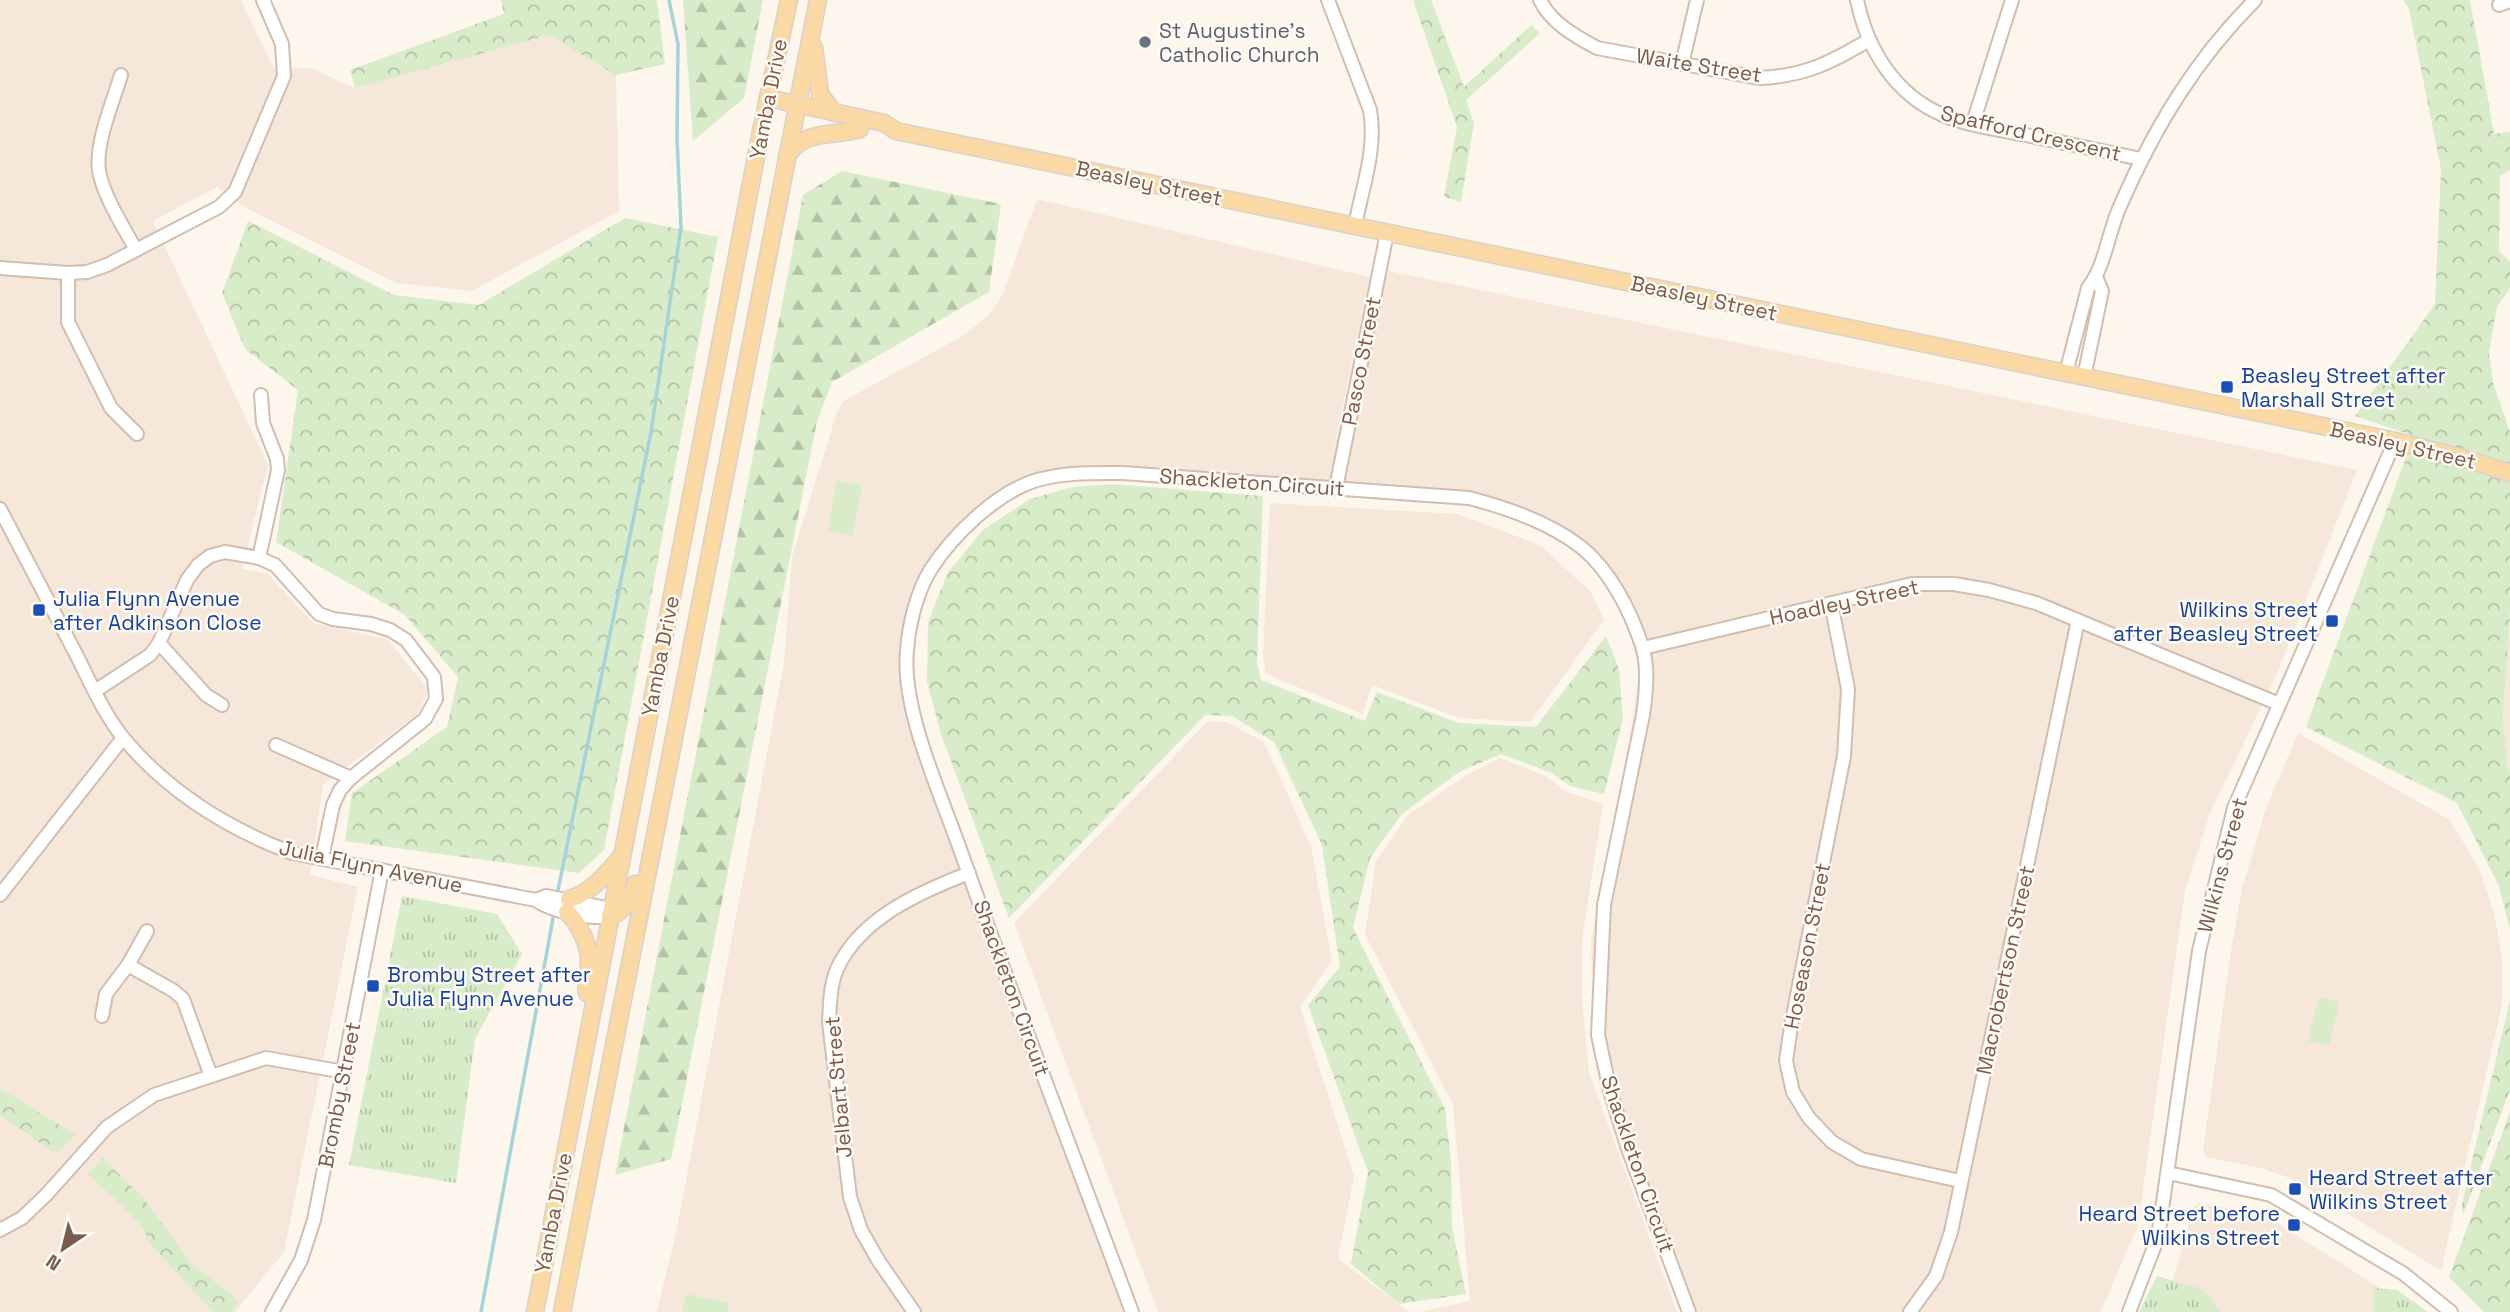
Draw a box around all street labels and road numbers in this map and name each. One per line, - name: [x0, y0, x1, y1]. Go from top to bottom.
- street label: Yamba Drive: [743, 36, 793, 162]
- street label: Waite Street: [1634, 42, 1764, 88]
- street label: Spafford Crescent: [1938, 99, 2124, 167]
- street label: Beasley Street: [1073, 154, 1225, 212]
- street label: Beasley Street: [1628, 269, 1780, 327]
- street label: Pasco Street: [1335, 294, 1387, 428]
- street label: Beasley Street: [2327, 415, 2479, 475]
- street label: Shackleton Circuit: [1159, 462, 1345, 502]
- street label: Hoadley Street: [1767, 573, 1921, 631]
- street label: Yamba Drive: [635, 593, 685, 719]
- street label: Wilkins Street: [2191, 795, 2253, 935]
- street label: Julia Flynn Avenue: [277, 833, 465, 899]
- street label: Hoseason Street: [1778, 861, 1836, 1031]
- street label: Macrobertson Street: [1970, 863, 2040, 1077]
- street label: Shackleton Circuit: [968, 896, 1056, 1080]
- street label: Jelbart Street: [818, 1015, 858, 1159]
- street label: Bromby Street: [312, 1020, 366, 1170]
- street label: Shackleton Circuit: [1595, 1072, 1681, 1256]
- street label: Yamba Drive: [528, 1150, 578, 1276]

